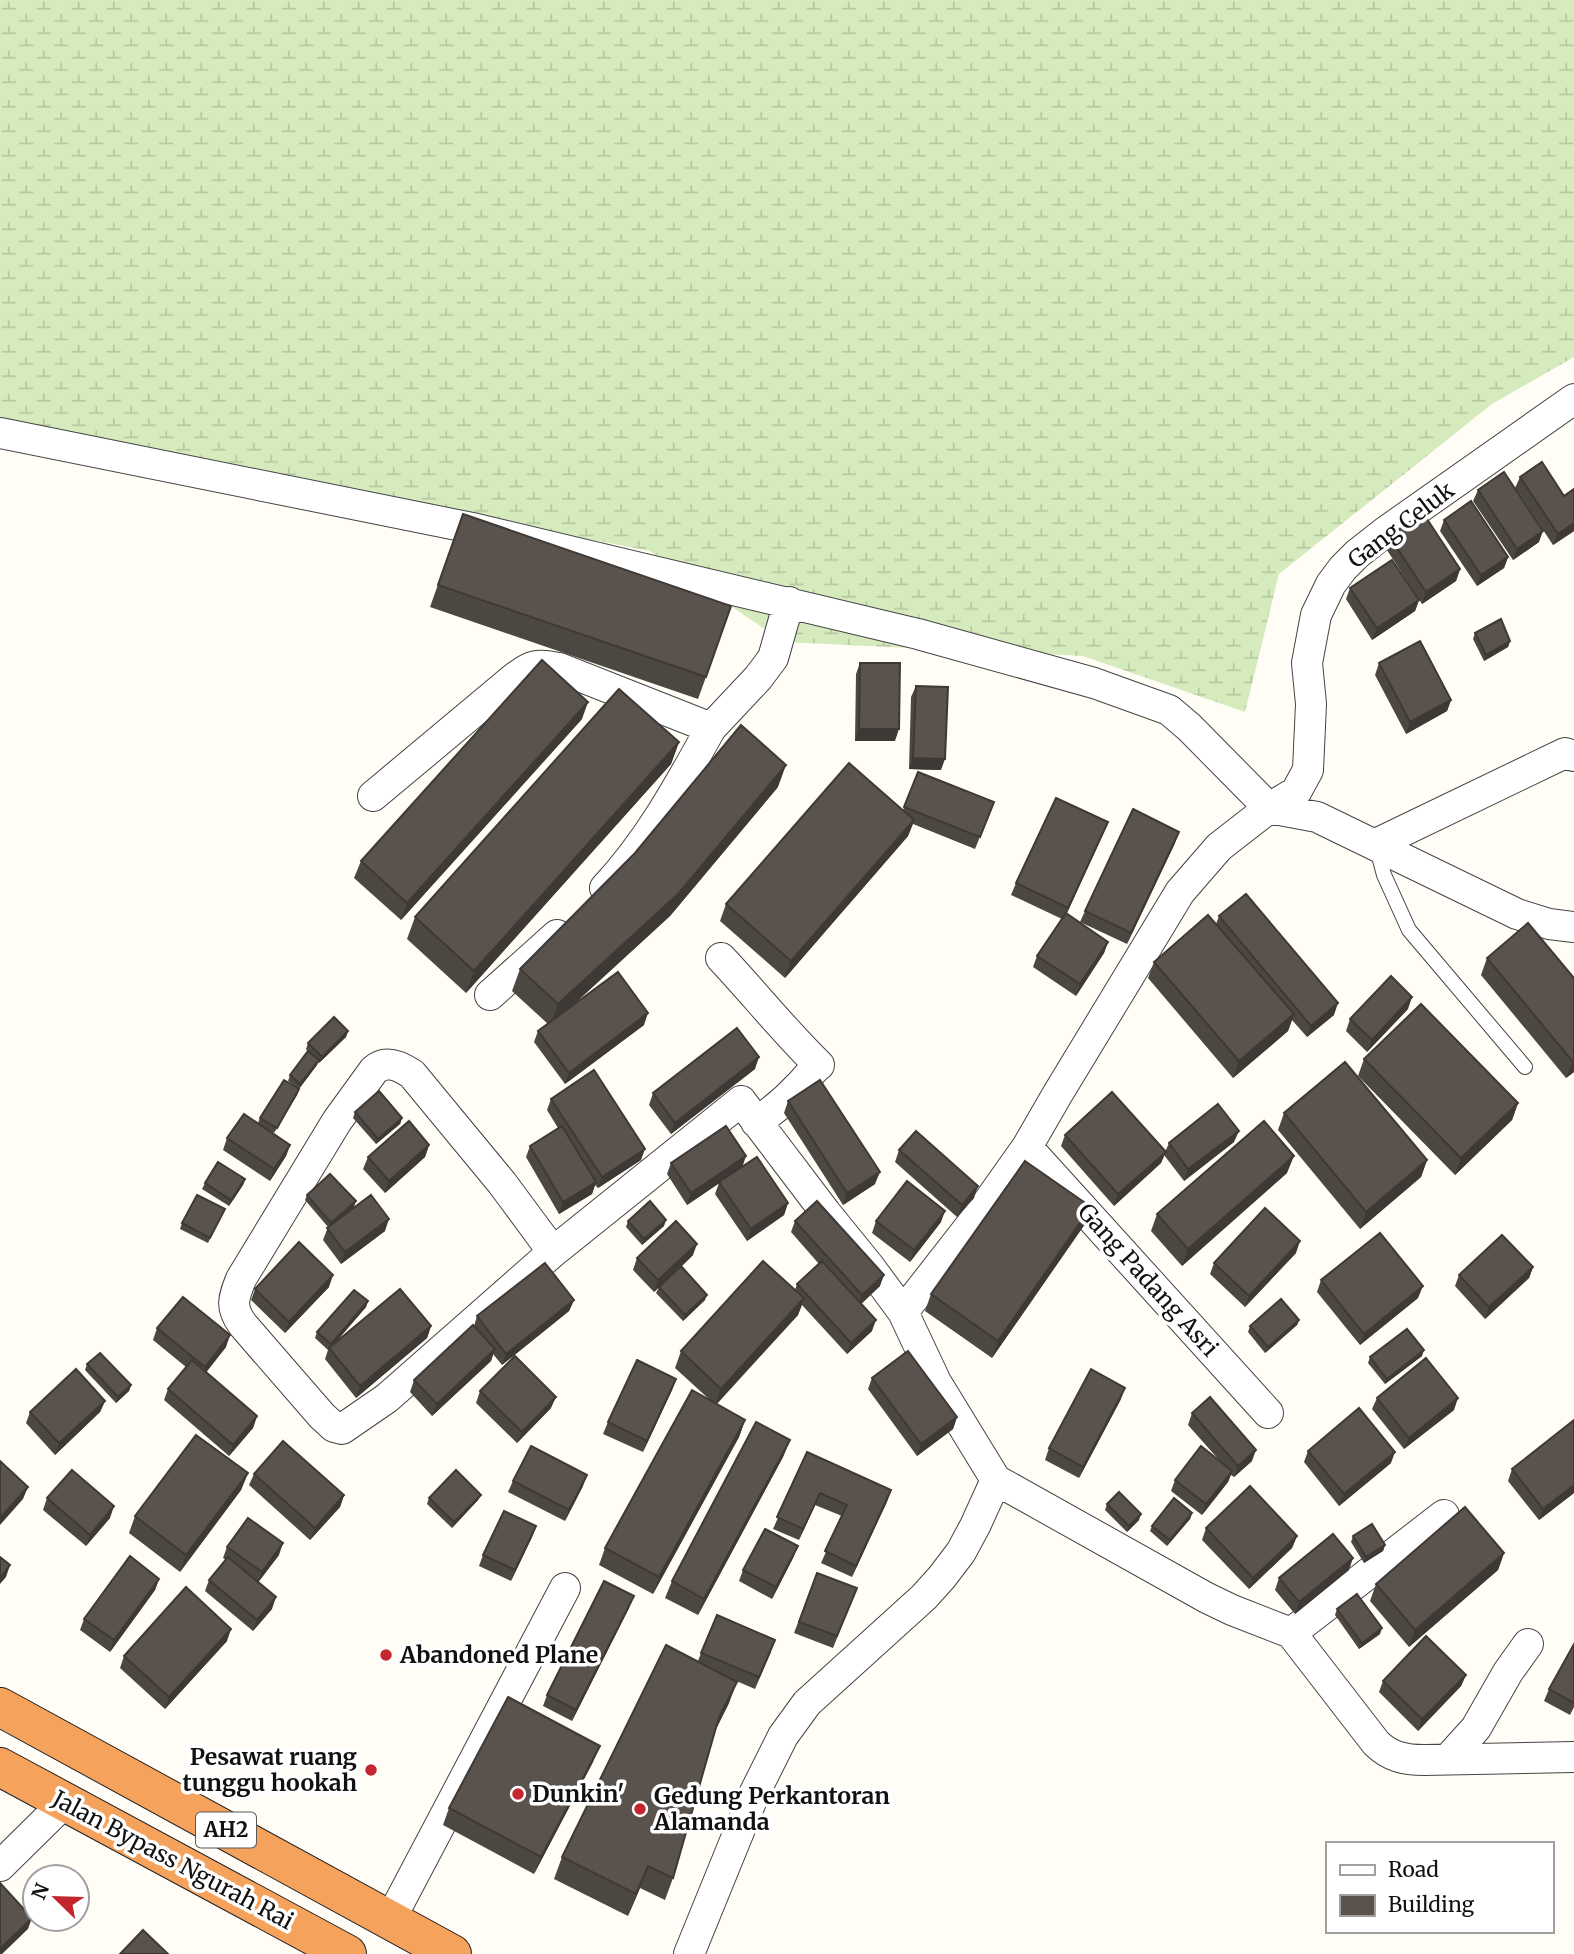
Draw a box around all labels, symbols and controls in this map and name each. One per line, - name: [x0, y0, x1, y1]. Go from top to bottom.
- street label: Gang Celuk: [1342, 475, 1460, 574]
- street label: Gang Padang Asri: [1072, 1197, 1225, 1362]
- place label: Abandoned Plane: [399, 1640, 598, 1669]
- marker: Abandoned Plane: [378, 1647, 394, 1663]
- place label: Pesawat ruang tunggu hookah: [182, 1742, 358, 1797]
- marker: Pesawat ruang tunggu hookah: [363, 1762, 379, 1778]
- place label: Dunkin': [532, 1779, 624, 1808]
- place label: Gedung Perkantoran Alamanda: [653, 1781, 890, 1836]
- street label: Jalan Bypass Ngurah Rai: [47, 1783, 299, 1935]
- marker: Dunkin': [510, 1786, 526, 1802]
- marker: Gedung Perkantoran Alamanda: [632, 1801, 648, 1817]
- road number: AH2: [196, 1812, 256, 1848]
- legend: [1326, 1842, 1553, 1933]
- text: Road: [1388, 1856, 1439, 1883]
- north arrow: [21, 1863, 91, 1933]
- text: N: [26, 1880, 54, 1903]
- text: Building: [1388, 1891, 1475, 1918]

